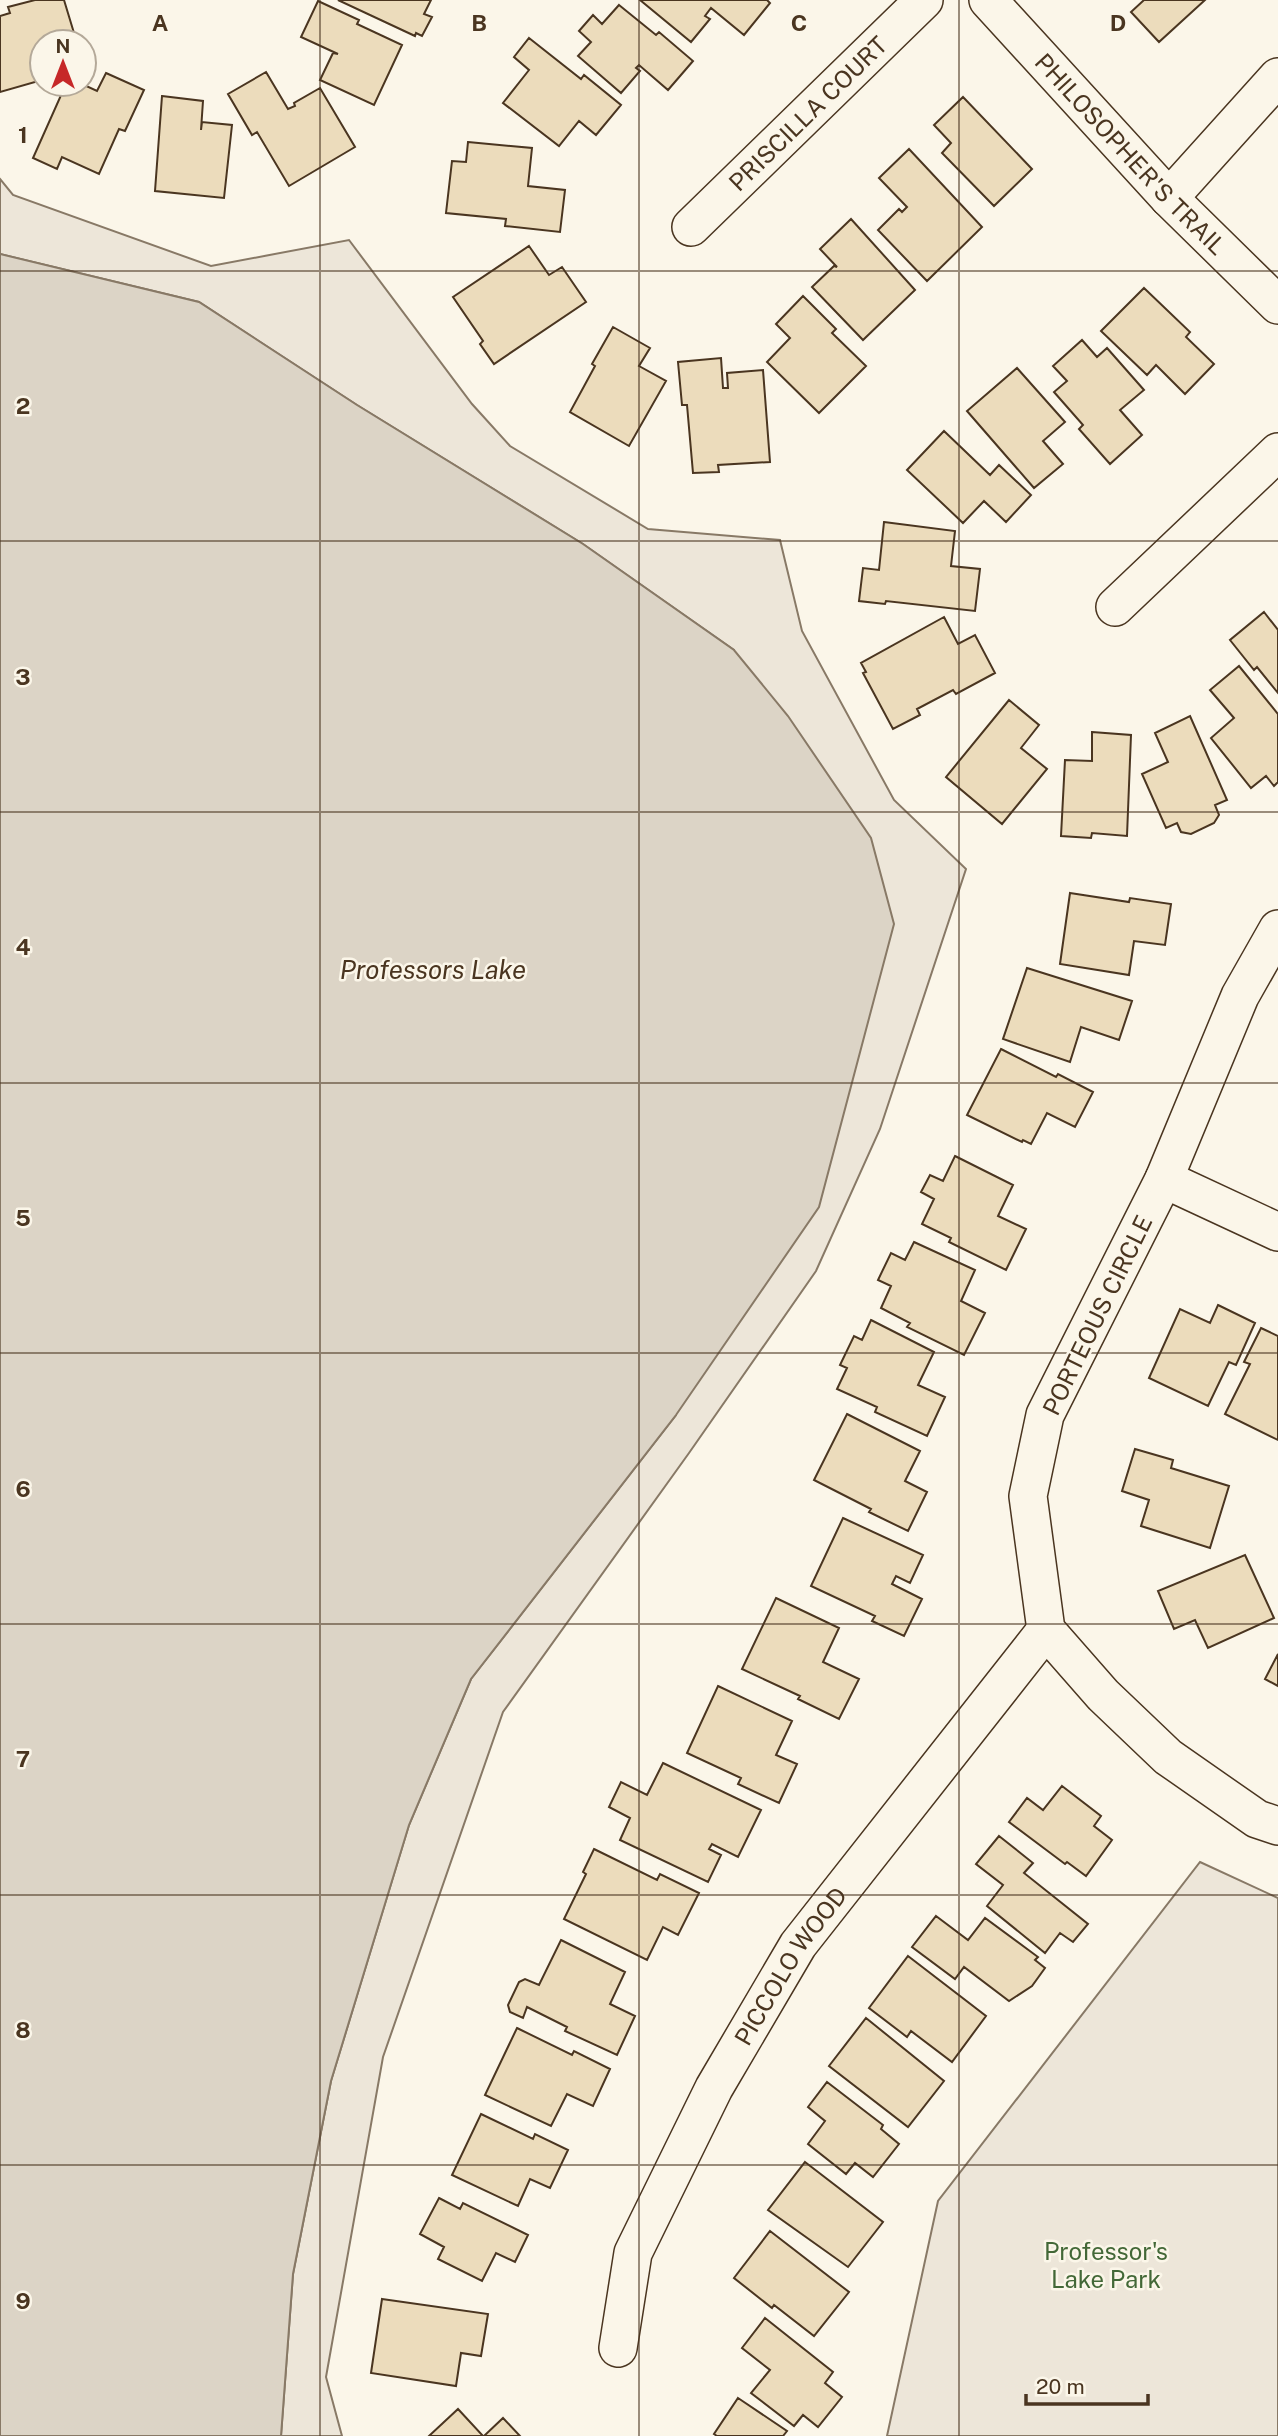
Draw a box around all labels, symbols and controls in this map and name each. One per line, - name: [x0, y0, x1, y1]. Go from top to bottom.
- text: A: [152, 9, 169, 36]
- text: B: [471, 9, 487, 36]
- text: C: [791, 9, 807, 36]
- text: D: [1110, 9, 1126, 36]
- north arrow: [28, 28, 98, 98]
- street label: PRISCILLA COURT: [723, 30, 892, 196]
- text: N: [56, 35, 70, 57]
- street label: PHILOSOPHER'S TRAIL: [1030, 47, 1232, 260]
- text: 1: [18, 121, 28, 148]
- text: 2: [16, 392, 30, 419]
- text: 3: [15, 663, 31, 690]
- text: 4: [15, 933, 31, 960]
- water label: Professors Lake: [340, 954, 526, 985]
- text: 5: [15, 1204, 31, 1231]
- street label: PORTEOUS CIRCLE: [1036, 1211, 1158, 1419]
- text: 6: [15, 1475, 31, 1502]
- text: 7: [16, 1745, 30, 1772]
- street label: PICCOLO WOOD: [728, 1881, 852, 2050]
- text: 8: [15, 2016, 31, 2043]
- park label: Professor's Lake Park: [1044, 2237, 1168, 2293]
- text: 9: [15, 2287, 31, 2314]
- scale bar: [1026, 2362, 1148, 2406]
- text: 20 m: [1036, 2374, 1085, 2399]

